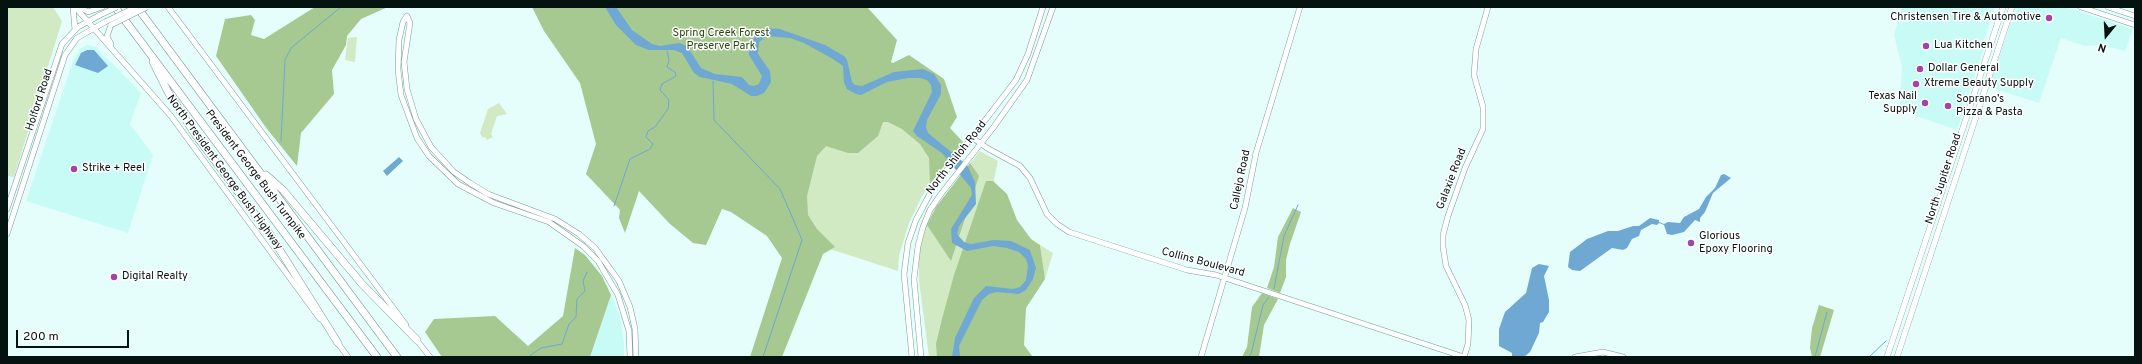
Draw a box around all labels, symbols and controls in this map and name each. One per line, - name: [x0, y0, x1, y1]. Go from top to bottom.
- place label: Christensen Tire & Automotive: [1890, 11, 2041, 25]
- marker: Christensen Tire & Automotive: [2044, 13, 2054, 23]
- north arrow: [2086, 16, 2126, 56]
- park label: Spring Creek Forest Preserve Park: [673, 27, 769, 53]
- place label: Lua Kitchen: [1934, 39, 1993, 53]
- text: N: [2096, 40, 2108, 55]
- marker: Lua Kitchen: [1921, 41, 1931, 51]
- place label: Dollar General: [1928, 62, 1999, 76]
- marker: Dollar General: [1915, 64, 1925, 74]
- street label: Holford Road: [24, 67, 56, 133]
- place label: Xtreme Beauty Supply: [1924, 77, 2034, 91]
- marker: Xtreme Beauty Supply: [1911, 79, 1921, 89]
- place label: Texas Nail Supply: [1868, 90, 1917, 116]
- street label: North President George Bush Highway: [163, 93, 285, 253]
- place label: Soprano’s Pizza & Pasta: [1956, 93, 2023, 119]
- marker: Texas Nail Supply: [1920, 98, 1930, 108]
- marker: Soprano’s Pizza & Pasta: [1943, 101, 1953, 111]
- street label: President George Bush Turnpike: [202, 108, 308, 242]
- street label: North Shiloh Road: [924, 119, 990, 197]
- street label: North Jupiter Road: [1923, 132, 1965, 226]
- street label: Galaxie Road: [1434, 146, 1470, 212]
- street label: Callejo Road: [1228, 149, 1254, 211]
- place label: Strike + Reel: [82, 162, 145, 176]
- marker: Strike + Reel: [69, 164, 79, 174]
- place label: Glorious Epoxy Flooring: [1699, 230, 1773, 256]
- marker: Glorious Epoxy Flooring: [1686, 238, 1696, 248]
- street label: Collins Boulevard: [1160, 246, 1246, 280]
- place label: Digital Realty: [122, 270, 188, 284]
- marker: Digital Realty: [109, 272, 119, 282]
- scale bar: [18, 322, 131, 348]
- text: 200 m: [23, 329, 59, 345]

